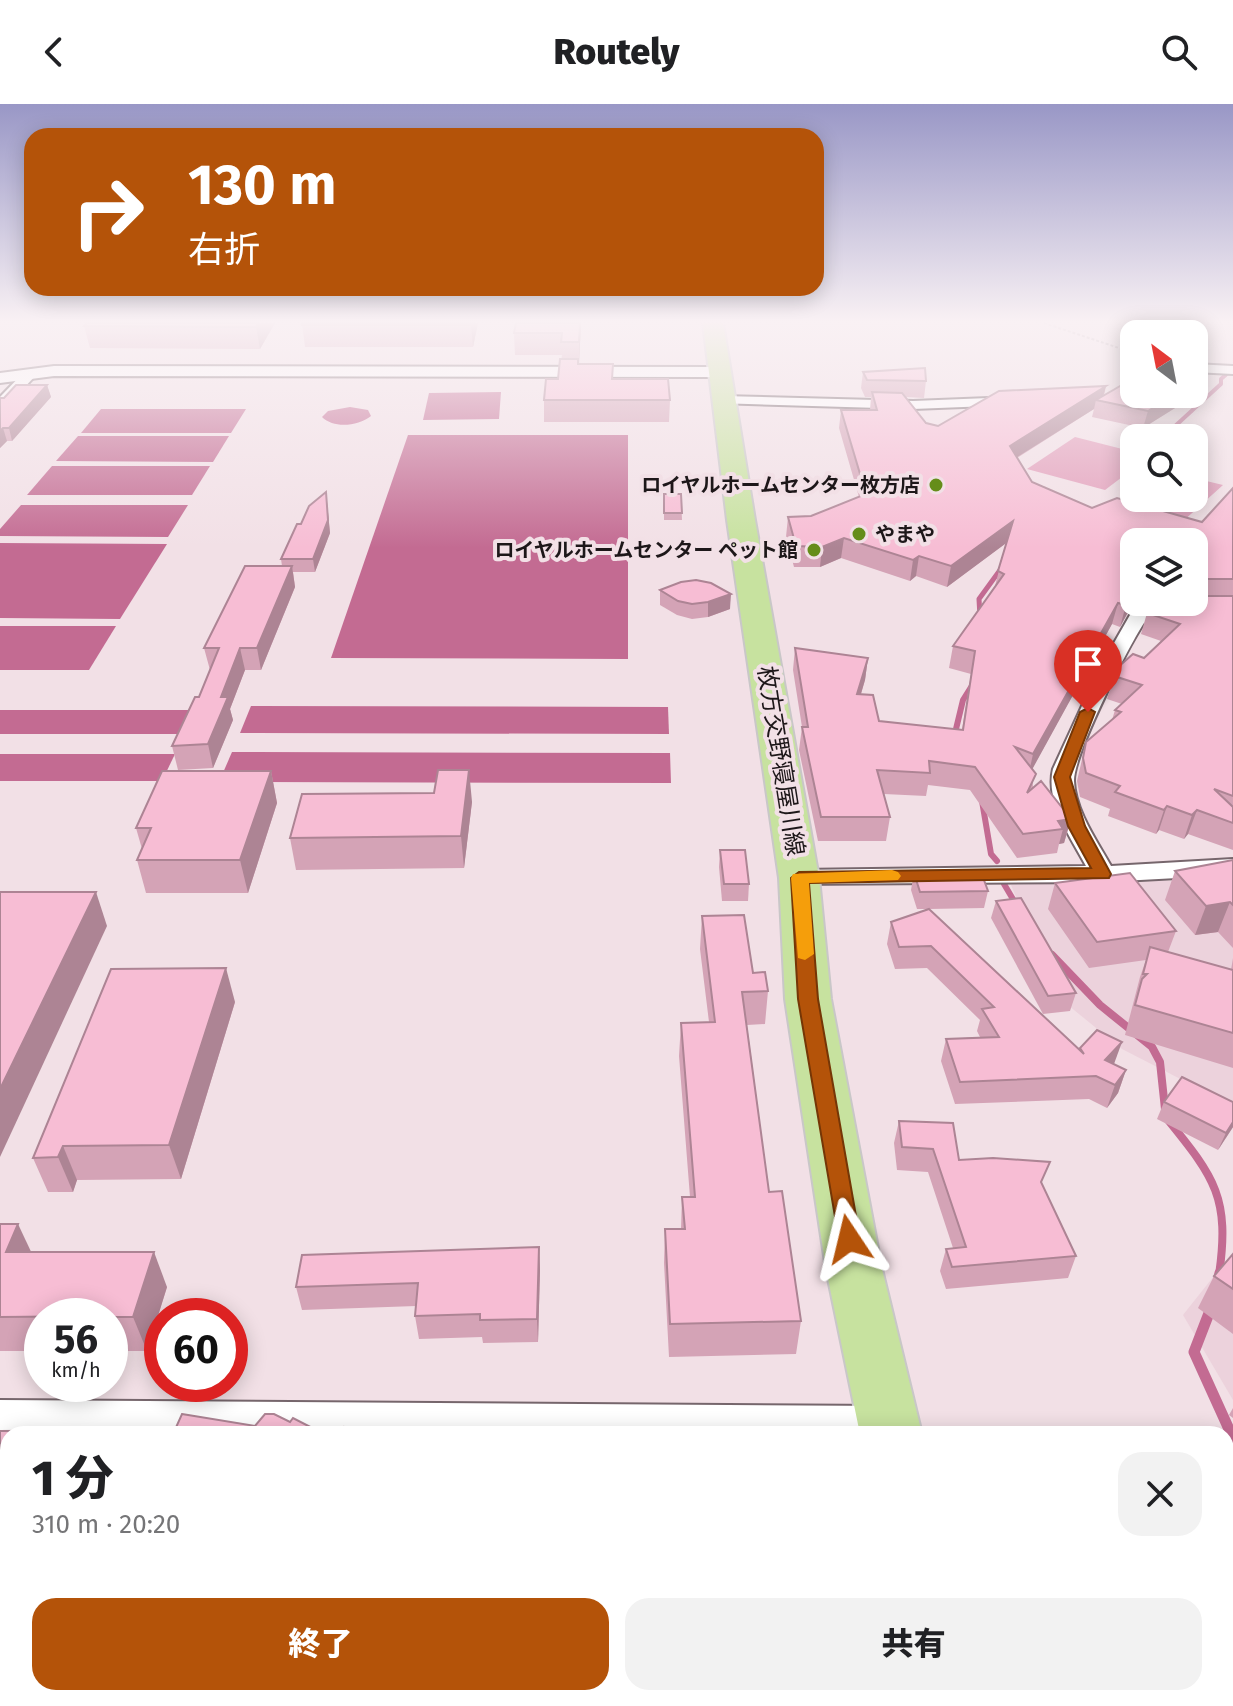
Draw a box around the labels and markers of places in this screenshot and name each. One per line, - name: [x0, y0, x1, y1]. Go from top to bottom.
- place label: ロイヤルホームセンター枚方店: [641, 473, 920, 497]
- marker: ロイヤルホームセンター枚方店: [927, 476, 945, 494]
- place label: やまや: [875, 522, 935, 546]
- marker: やまや: [850, 525, 868, 543]
- place label: ロイヤルホームセンター ペット館: [494, 538, 798, 562]
- marker: ロイヤルホームセンター ペット館: [805, 541, 823, 559]
- pin: [1054, 630, 1122, 712]

